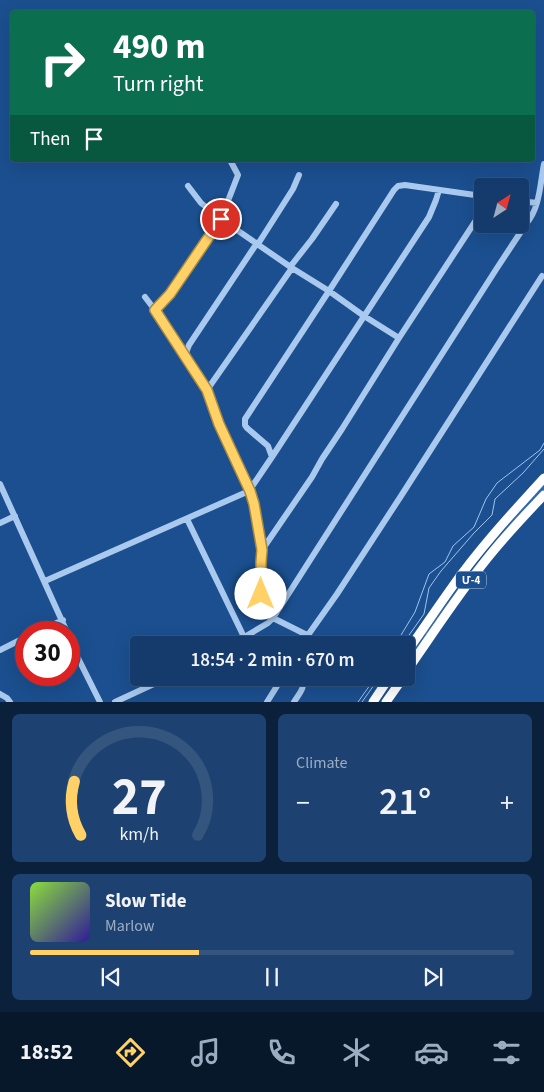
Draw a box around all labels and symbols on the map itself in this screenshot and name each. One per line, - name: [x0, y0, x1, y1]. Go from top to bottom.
- north arrow: [474, 178, 529, 232]
- pin: [200, 198, 242, 240]
- position arrow: [234, 567, 286, 619]
- road number: Մ-4: [456, 572, 486, 588]
- speed limit sign: 30: [15, 621, 80, 686]

